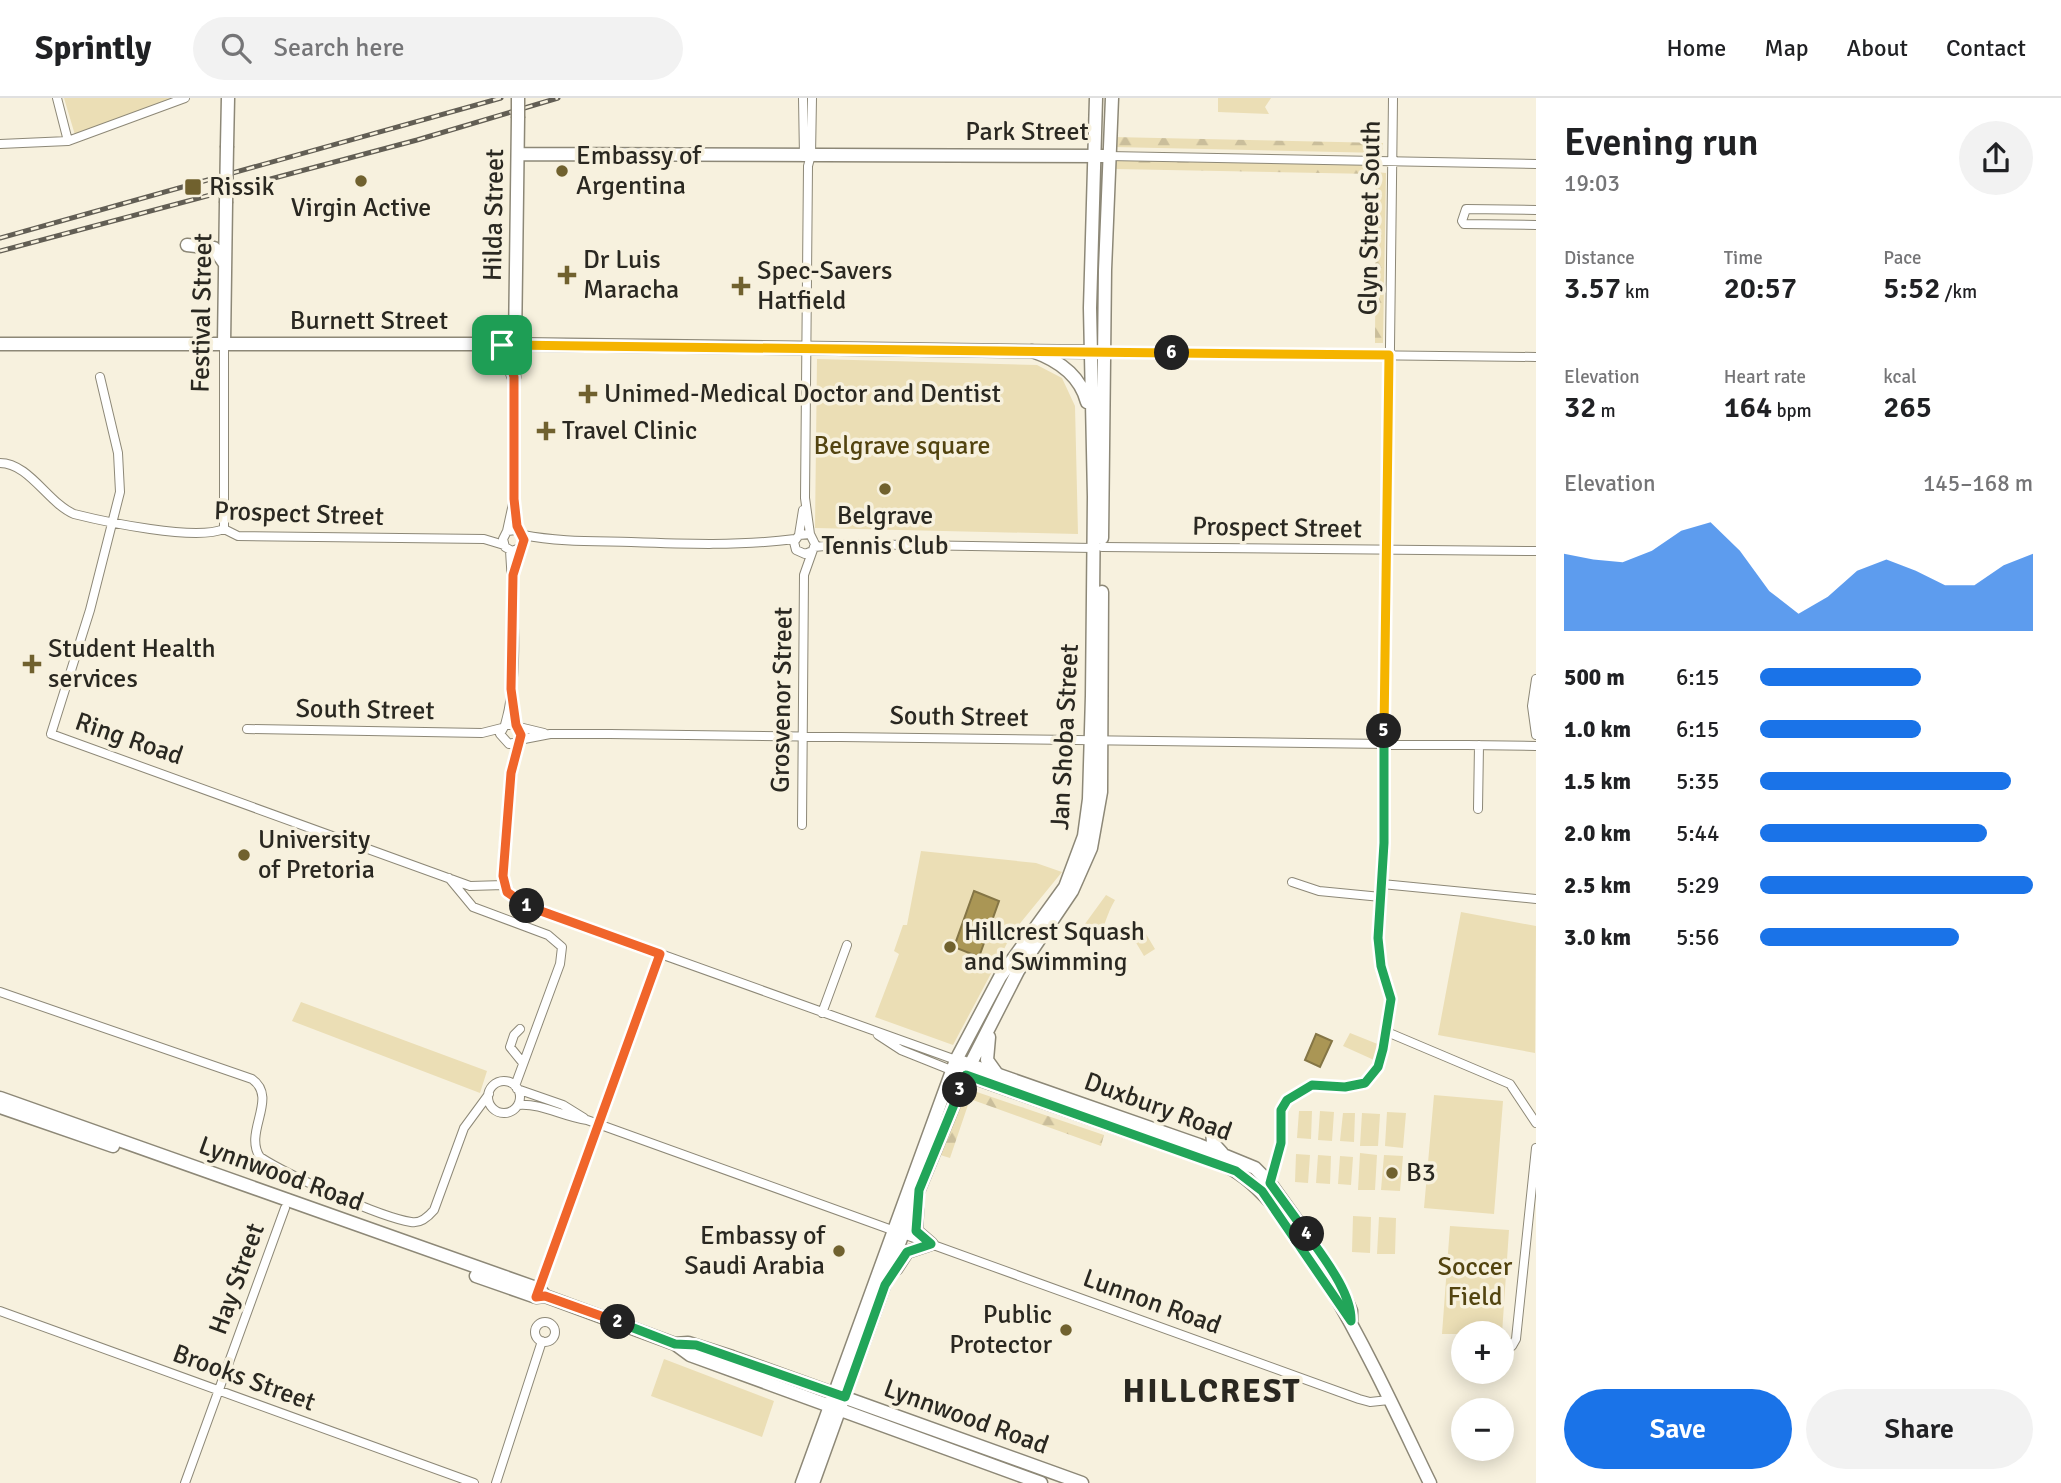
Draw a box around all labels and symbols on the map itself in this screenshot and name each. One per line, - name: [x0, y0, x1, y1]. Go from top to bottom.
- street label: Park Street: [965, 116, 1089, 148]
- street label: Glyn Street South: [1352, 120, 1388, 316]
- place label: Embassy of Argentina: [576, 140, 702, 202]
- street label: Hilda Street: [477, 148, 511, 282]
- marker: Embassy of Argentina: [554, 163, 570, 179]
- place label: Rissik: [209, 171, 275, 203]
- marker: Virgin Active: [353, 173, 369, 189]
- marker: Rissik: [183, 177, 203, 197]
- place label: Virgin Active: [291, 192, 431, 224]
- street label: Festival Street: [185, 233, 219, 393]
- place label: Dr Luis Maracha: [583, 244, 679, 306]
- place label: Spec-Savers Hatfield: [757, 255, 892, 317]
- marker: Dr Luis Maracha: [557, 265, 577, 285]
- marker: Spec-Savers Hatfield: [731, 276, 751, 296]
- street label: Burnett Street: [290, 305, 448, 337]
- pin: [472, 315, 532, 375]
- pin: 6: [1154, 336, 1190, 370]
- place label: Unimed-Medical Doctor and Dentist: [604, 378, 1001, 410]
- marker: Unimed-Medical Doctor and Dentist: [578, 384, 598, 404]
- place label: Travel Clinic: [562, 415, 697, 447]
- marker: Travel Clinic: [536, 421, 556, 441]
- park label: Belgrave square: [814, 430, 990, 462]
- marker: Belgrave Tennis Club: [877, 481, 893, 497]
- street label: Prospect Street: [214, 495, 384, 533]
- place label: Belgrave Tennis Club: [821, 500, 949, 562]
- street label: Prospect Street: [1192, 511, 1362, 545]
- street label: Grosvenor Street: [764, 607, 800, 793]
- place label: Student Health services: [48, 633, 216, 695]
- street label: Jan Shoba Street: [1044, 643, 1086, 831]
- marker: Student Health services: [22, 654, 42, 674]
- street label: South Street: [295, 693, 435, 727]
- street label: South Street: [889, 700, 1029, 734]
- street label: Ring Road: [71, 706, 187, 772]
- pin: 5: [1366, 714, 1402, 748]
- place label: University of Pretoria: [258, 824, 375, 886]
- marker: University of Pretoria: [236, 847, 252, 863]
- pin: 1: [510, 888, 544, 924]
- place label: Hillcrest Squash and Swimming: [964, 916, 1145, 978]
- marker: Hillcrest Squash and Swimming: [942, 939, 958, 955]
- street label: Duxbury Road: [1080, 1066, 1236, 1148]
- pin: 3: [942, 1072, 978, 1108]
- street label: Lynnwood Road: [194, 1129, 368, 1219]
- place label: B3: [1406, 1157, 1436, 1189]
- marker: B3: [1384, 1165, 1400, 1181]
- pin: 4: [1290, 1216, 1324, 1252]
- street label: Hay Street: [202, 1219, 272, 1339]
- place label: Embassy of Saudi Arabia: [684, 1220, 826, 1282]
- marker: Embassy of Saudi Arabia: [831, 1243, 847, 1259]
- park label: Soccer Field: [1438, 1251, 1513, 1313]
- street label: Lunnon Road: [1079, 1262, 1225, 1342]
- place label: Public Protector: [949, 1299, 1052, 1361]
- pin: 2: [600, 1304, 636, 1340]
- marker: Public Protector: [1058, 1322, 1074, 1338]
- street label: Brooks Street: [168, 1337, 320, 1419]
- district label: HILLCREST: [1123, 1371, 1301, 1412]
- street label: Lynnwood Road: [879, 1372, 1053, 1462]

